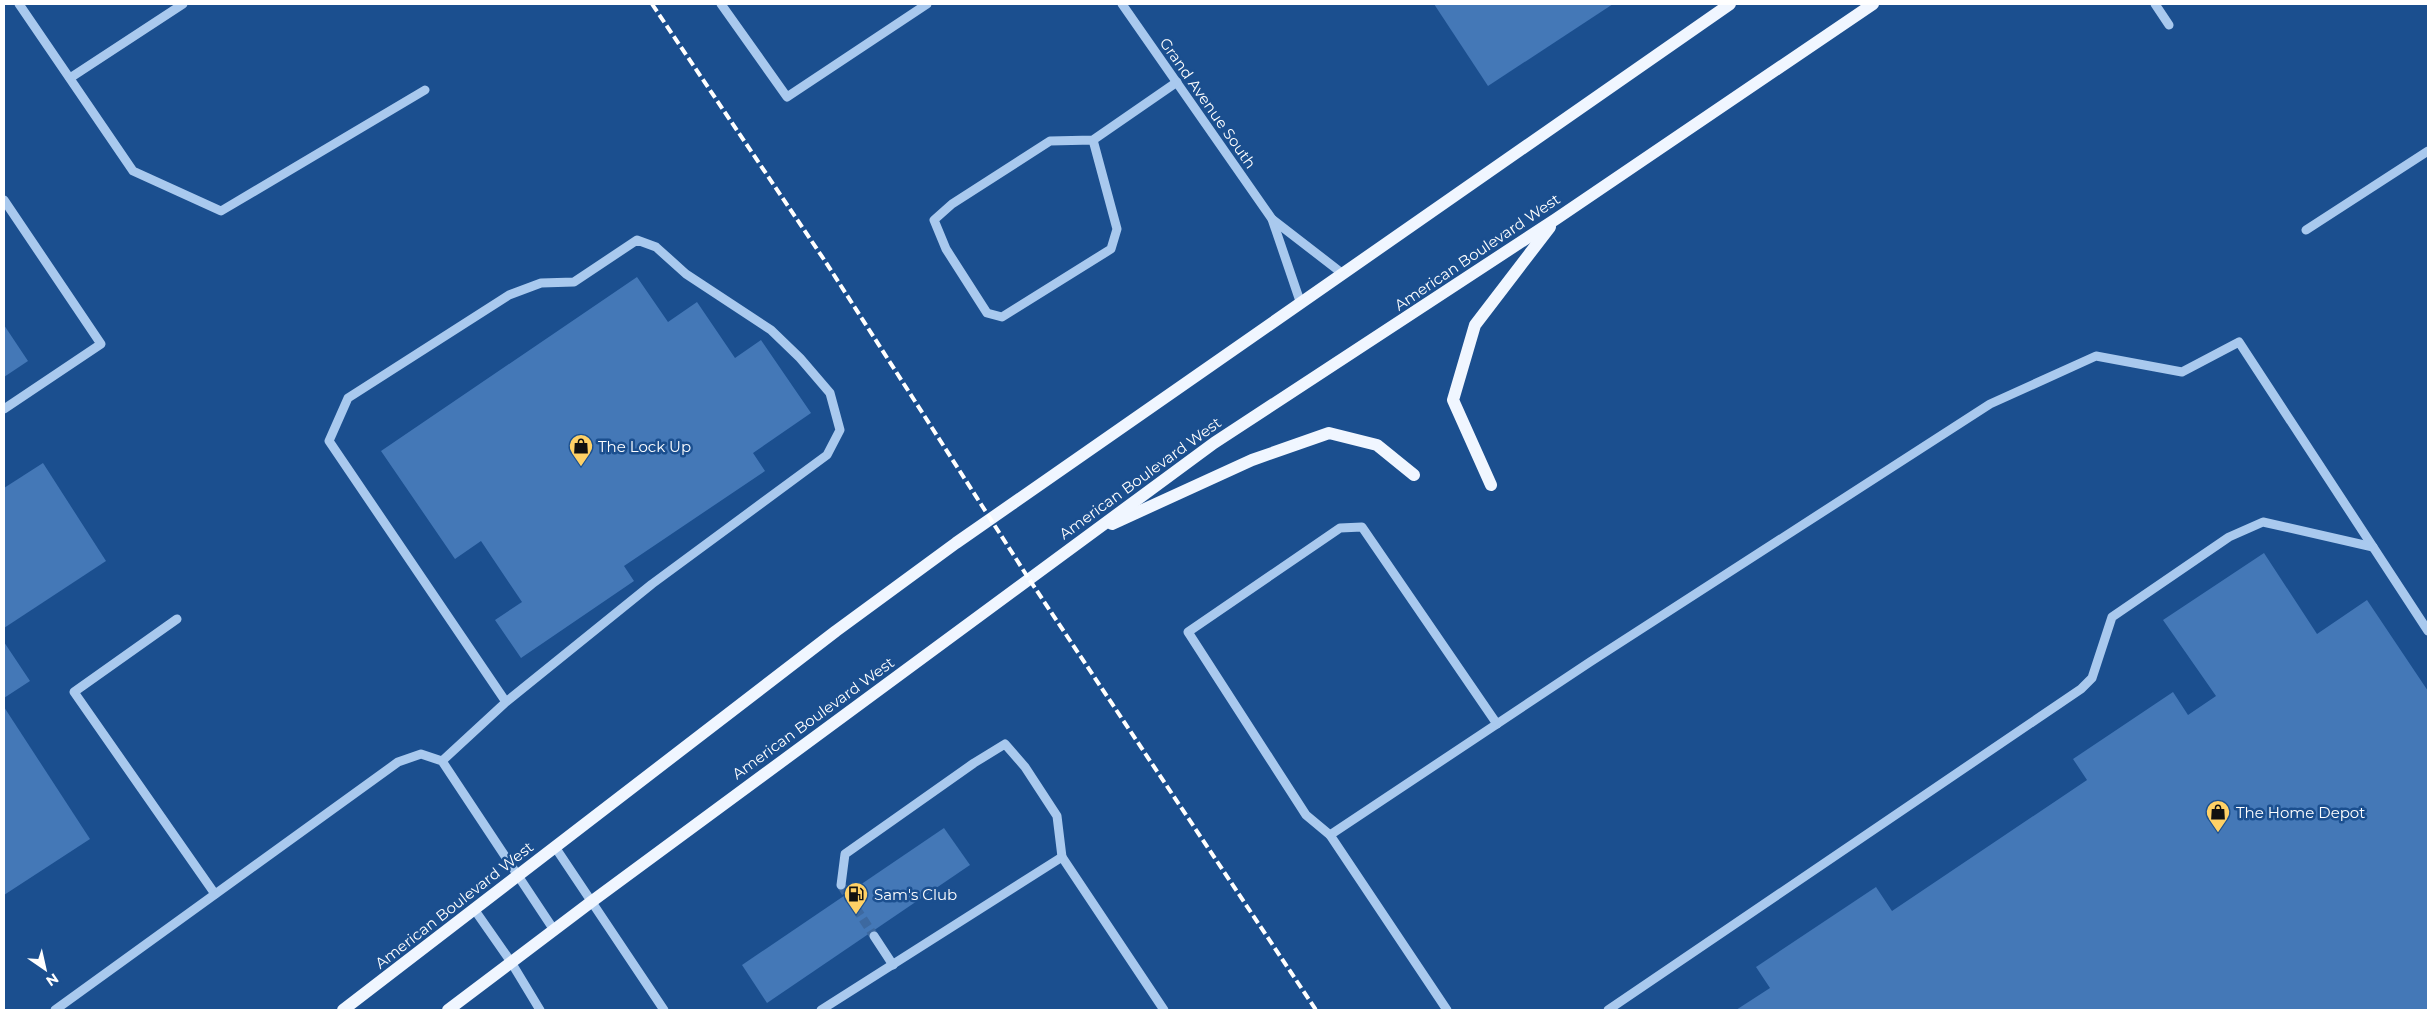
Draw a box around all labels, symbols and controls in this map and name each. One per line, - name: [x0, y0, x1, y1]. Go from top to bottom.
- street label: Grand Avenue South: [1156, 34, 1260, 172]
- street label: American Boulevard West: [1391, 189, 1563, 315]
- street label: American Boulevard West: [1055, 413, 1225, 543]
- shop icon: The Lock Up: [568, 433, 594, 467]
- place label: The Lock Up: [598, 437, 691, 456]
- street label: American Boulevard West: [728, 653, 898, 783]
- shop icon: The Home Depot: [2205, 799, 2231, 833]
- place label: The Home Depot: [2236, 803, 2365, 822]
- street label: American Boulevard West: [371, 837, 537, 973]
- fuel station icon: Sam's Club: [843, 881, 869, 915]
- place label: Sam's Club: [874, 885, 957, 904]
- north arrow: [20, 944, 70, 994]
- text: N: [43, 969, 62, 990]

